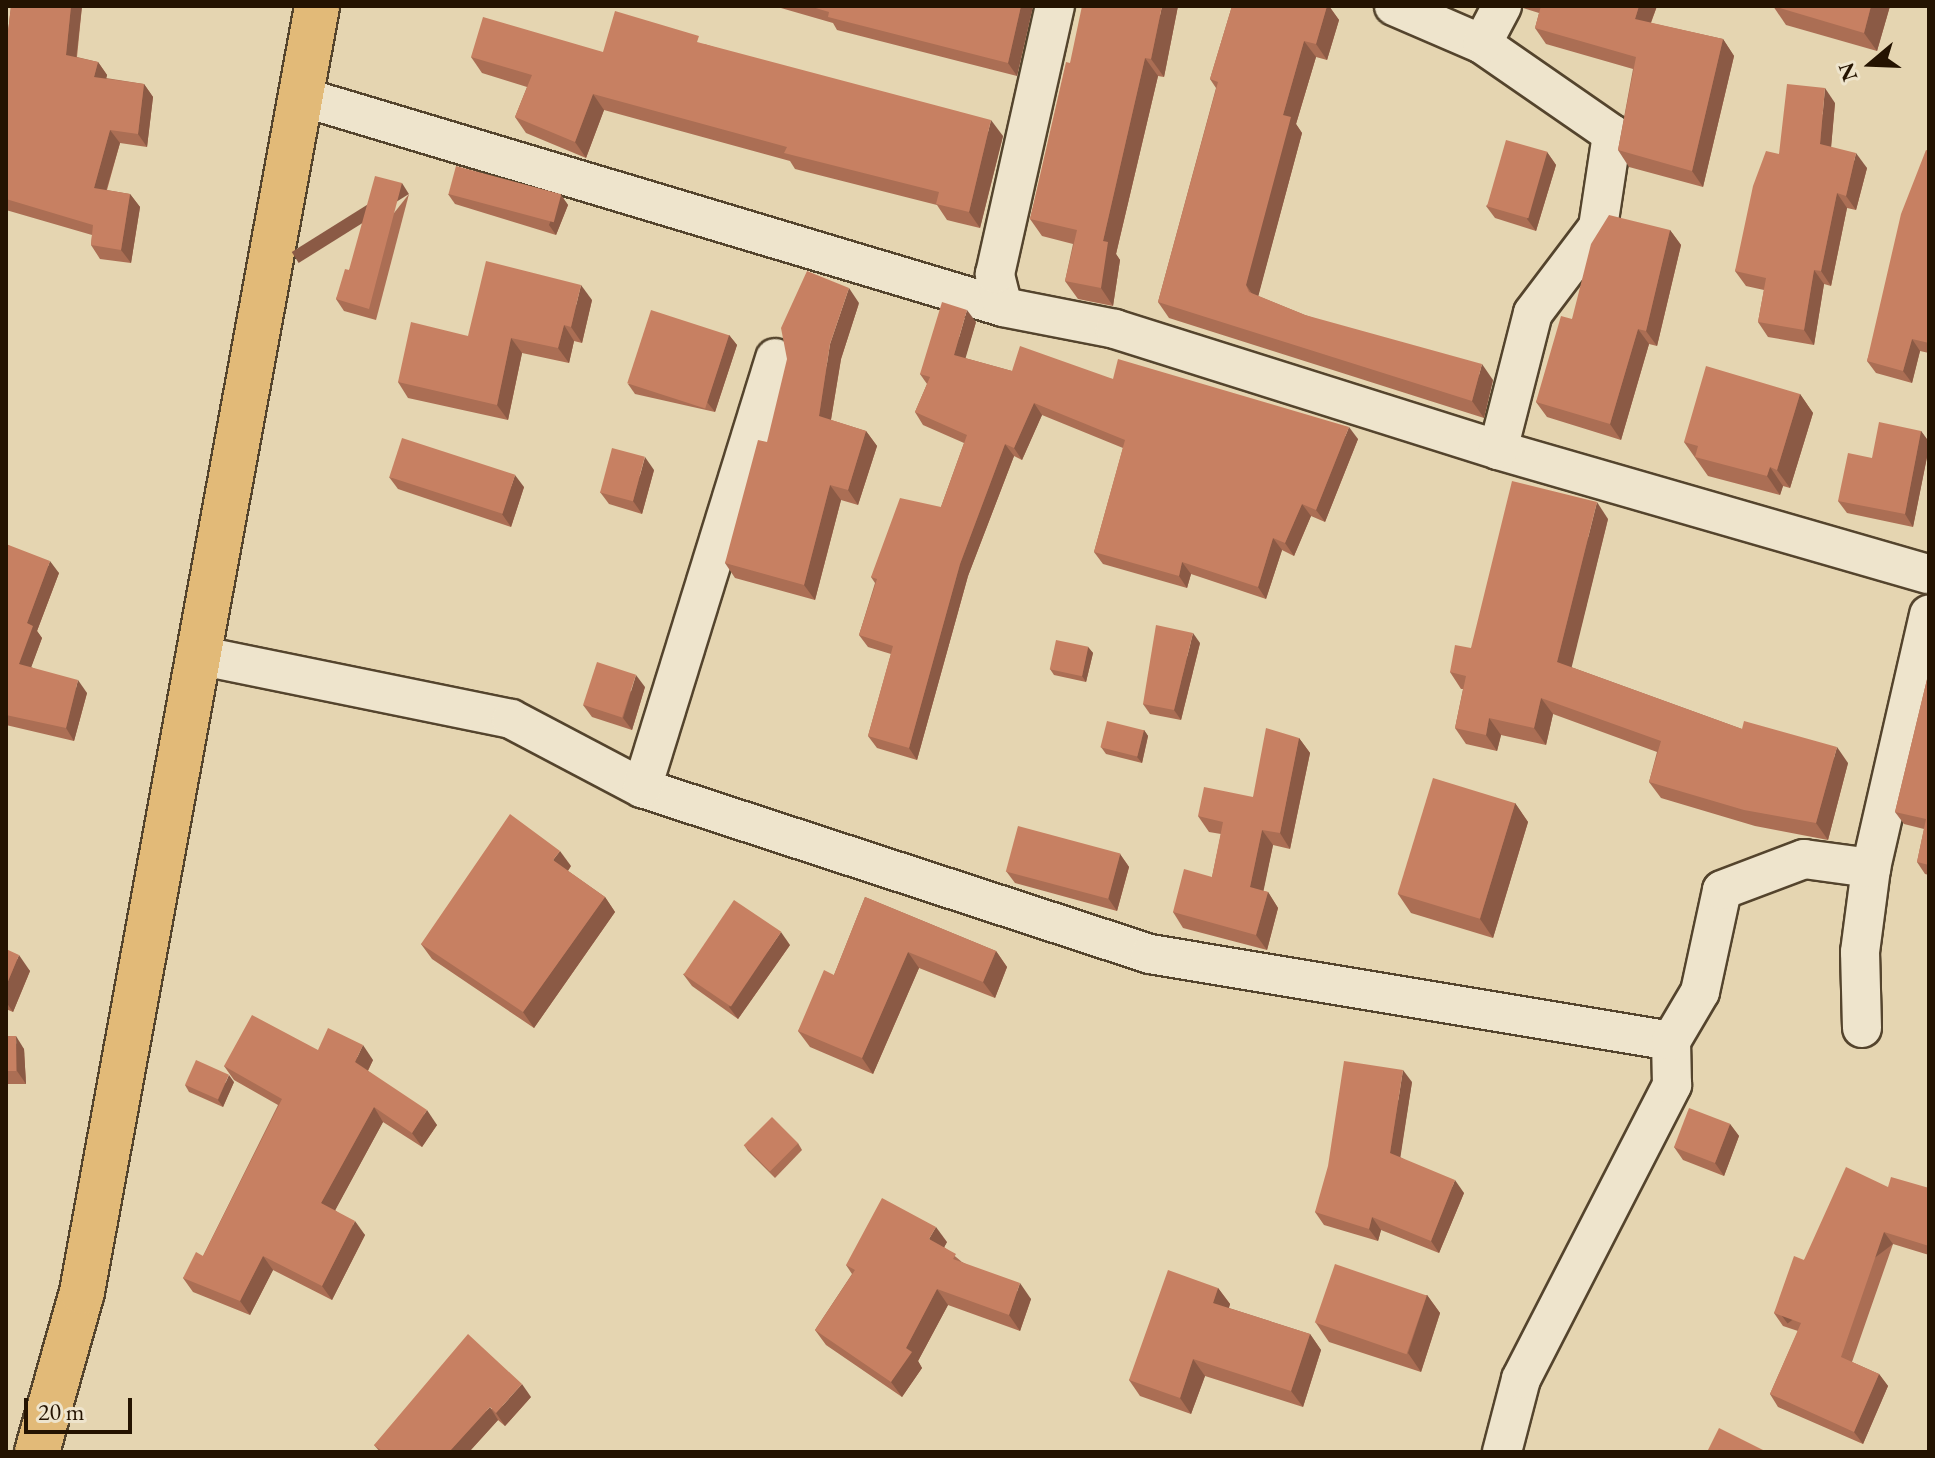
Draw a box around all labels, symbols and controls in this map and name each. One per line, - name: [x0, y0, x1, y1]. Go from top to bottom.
- north arrow: [1831, 24, 1911, 104]
- text: N: [1831, 59, 1864, 85]
- scale bar: [28, 1382, 136, 1432]
- text: 20 m: [38, 1396, 85, 1427]

